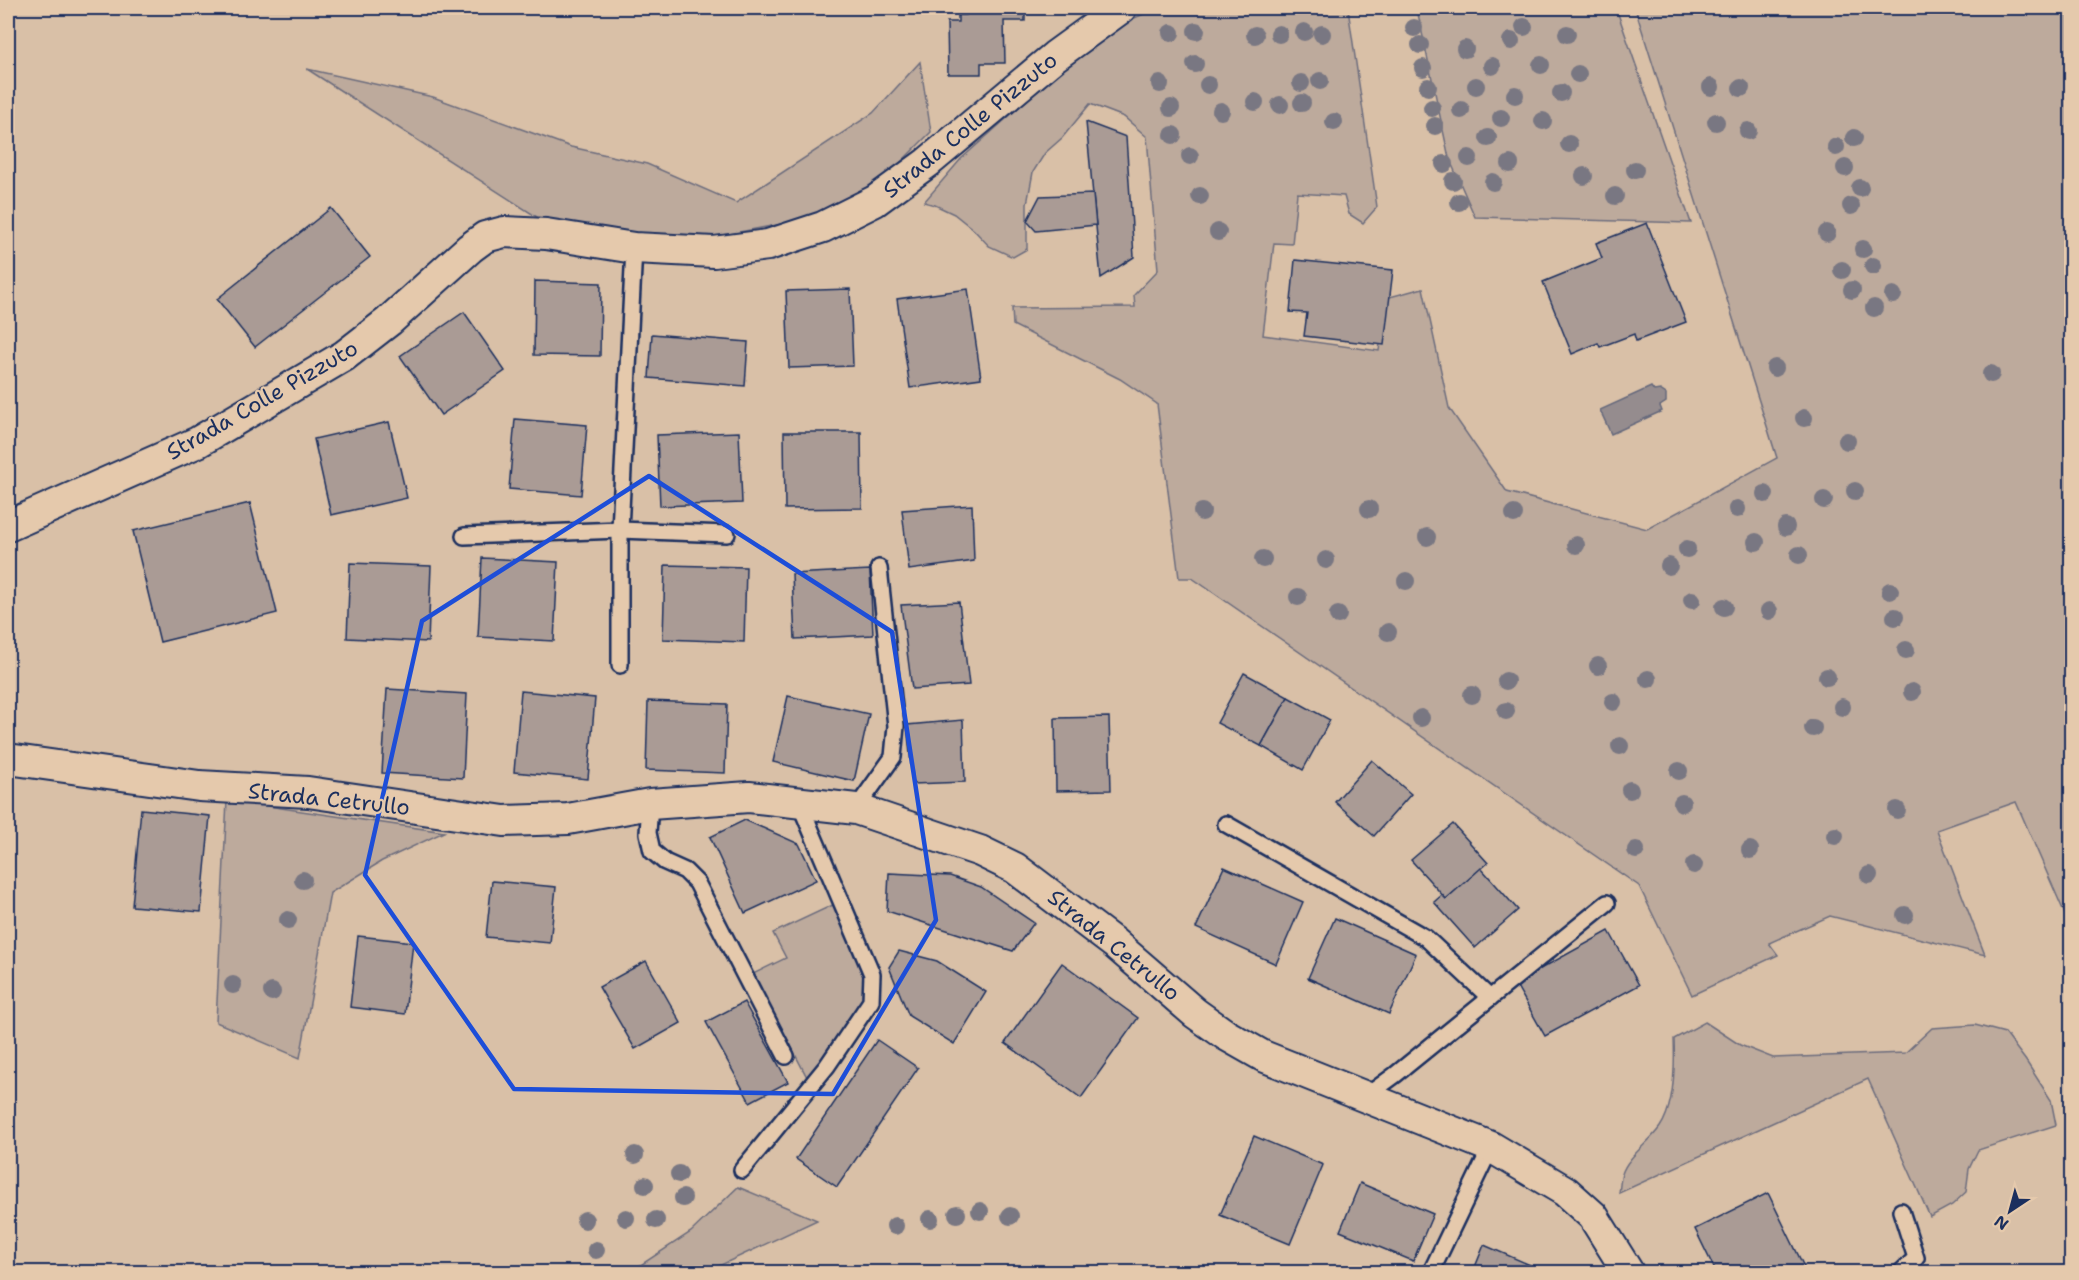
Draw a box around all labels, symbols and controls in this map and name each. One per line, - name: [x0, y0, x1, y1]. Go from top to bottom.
- street label: Strada Colle Pizzuto: [877, 46, 1063, 204]
- street label: Strada Colle Pizzuto: [161, 333, 363, 467]
- street label: Strada Cetrullo: [247, 776, 411, 822]
- street label: Strada Cetrullo: [1042, 883, 1186, 1007]
- north arrow: [1980, 1181, 2040, 1241]
- text: N: [1990, 1211, 2013, 1235]

